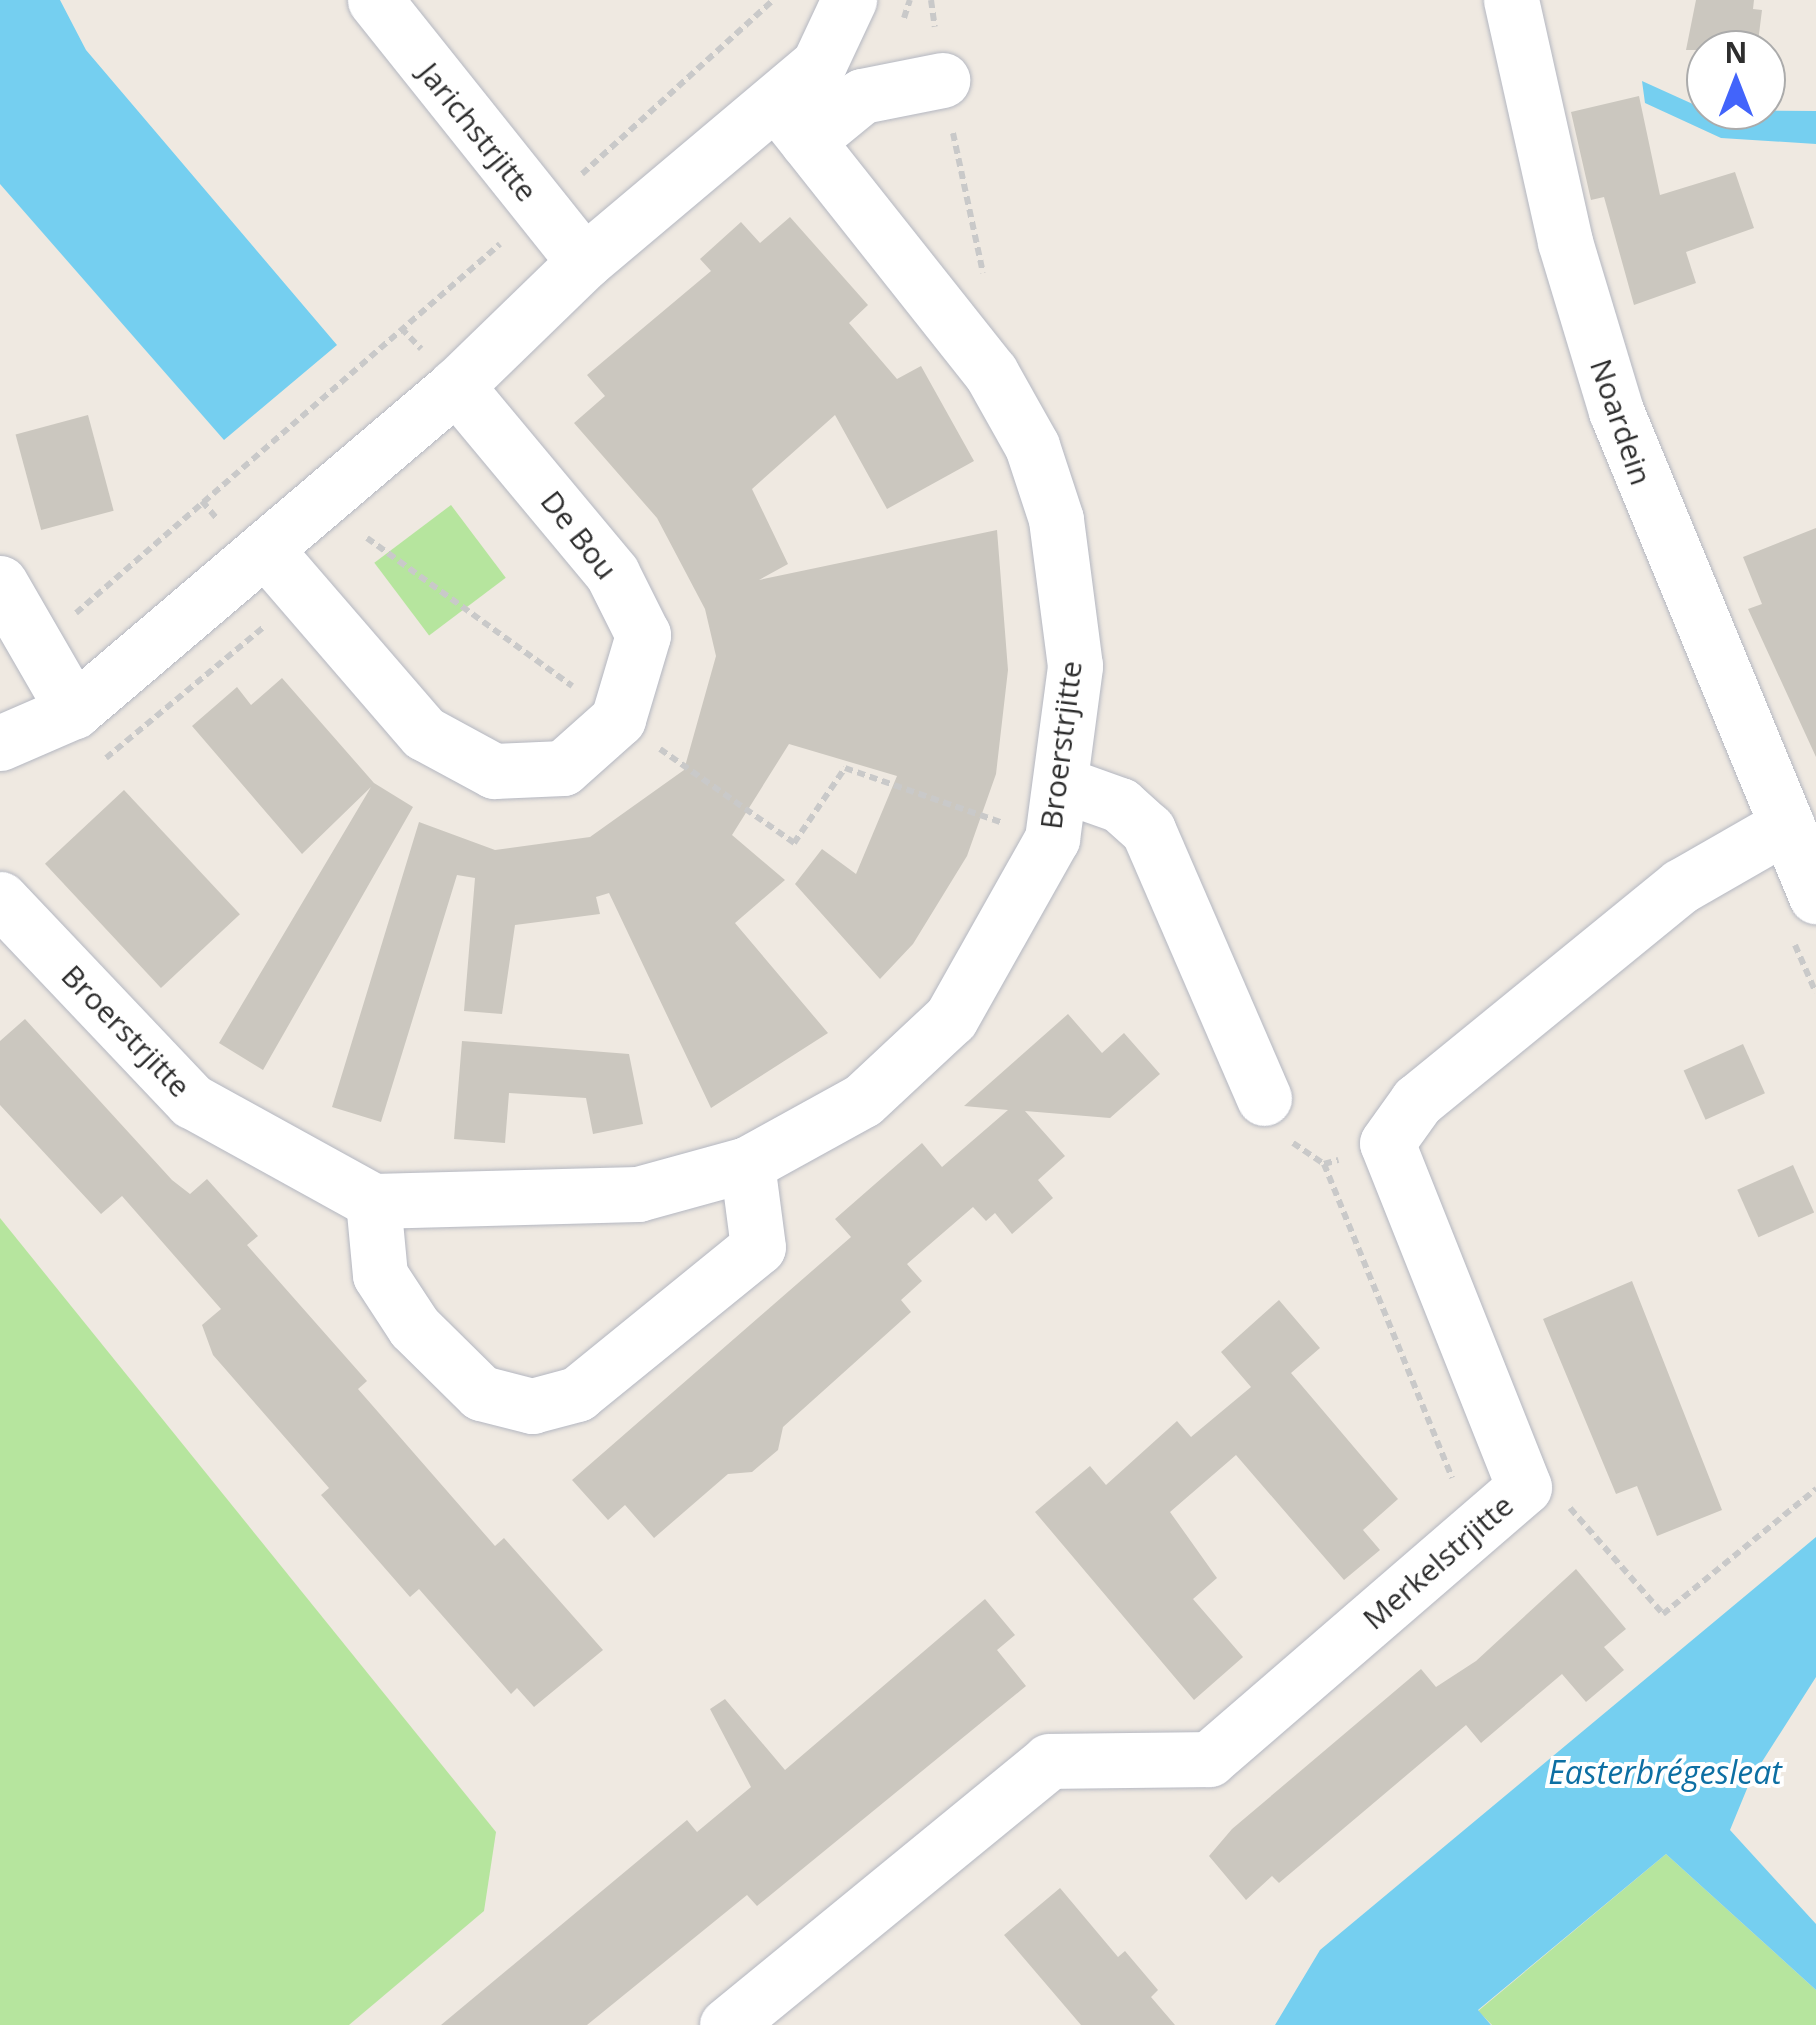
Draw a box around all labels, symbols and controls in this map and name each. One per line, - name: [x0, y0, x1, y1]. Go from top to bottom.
- north arrow: [1686, 30, 1786, 130]
- text: N: [1725, 33, 1747, 71]
- street label: Jarichstrjitte: [411, 55, 545, 209]
- street label: Noardein: [1583, 354, 1659, 490]
- street label: De Bou: [533, 484, 625, 586]
- street label: Broerstrjitte: [1033, 659, 1089, 831]
- street label: Broerstrjitte: [54, 958, 198, 1104]
- street label: Merkelstrjitte: [1356, 1487, 1520, 1637]
- water label: Easterbrégesleat: [1548, 1753, 1782, 1791]

